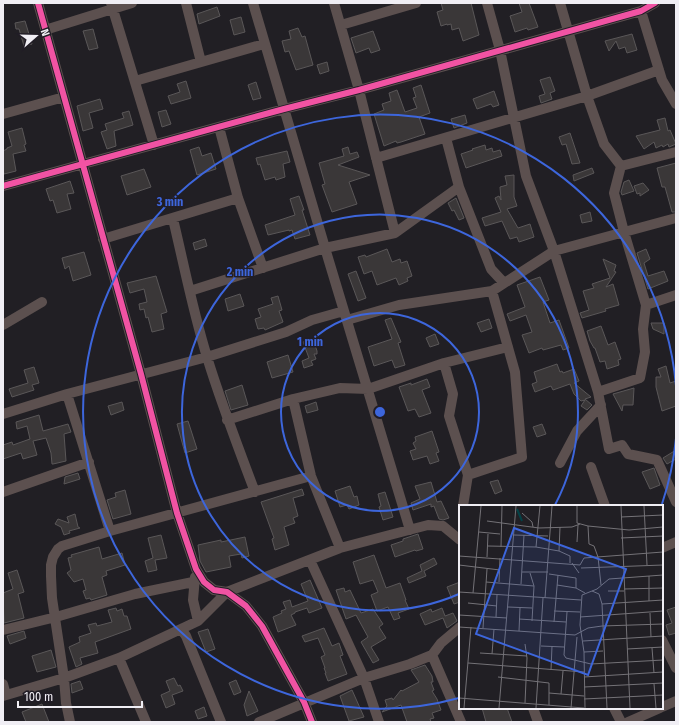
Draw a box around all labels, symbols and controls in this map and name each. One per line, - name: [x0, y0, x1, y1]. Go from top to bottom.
- north arrow: [16, 16, 56, 56]
- text: N: [38, 27, 52, 38]
- text: 3 min: [156, 195, 183, 209]
- text: 2 min: [226, 265, 253, 279]
- text: 1 min: [297, 335, 323, 349]
- centre of rings: [373, 405, 387, 419]
- inset map: [459, 505, 663, 709]
- scale bar: [18, 683, 142, 709]
- text: 100 m: [24, 690, 53, 704]

